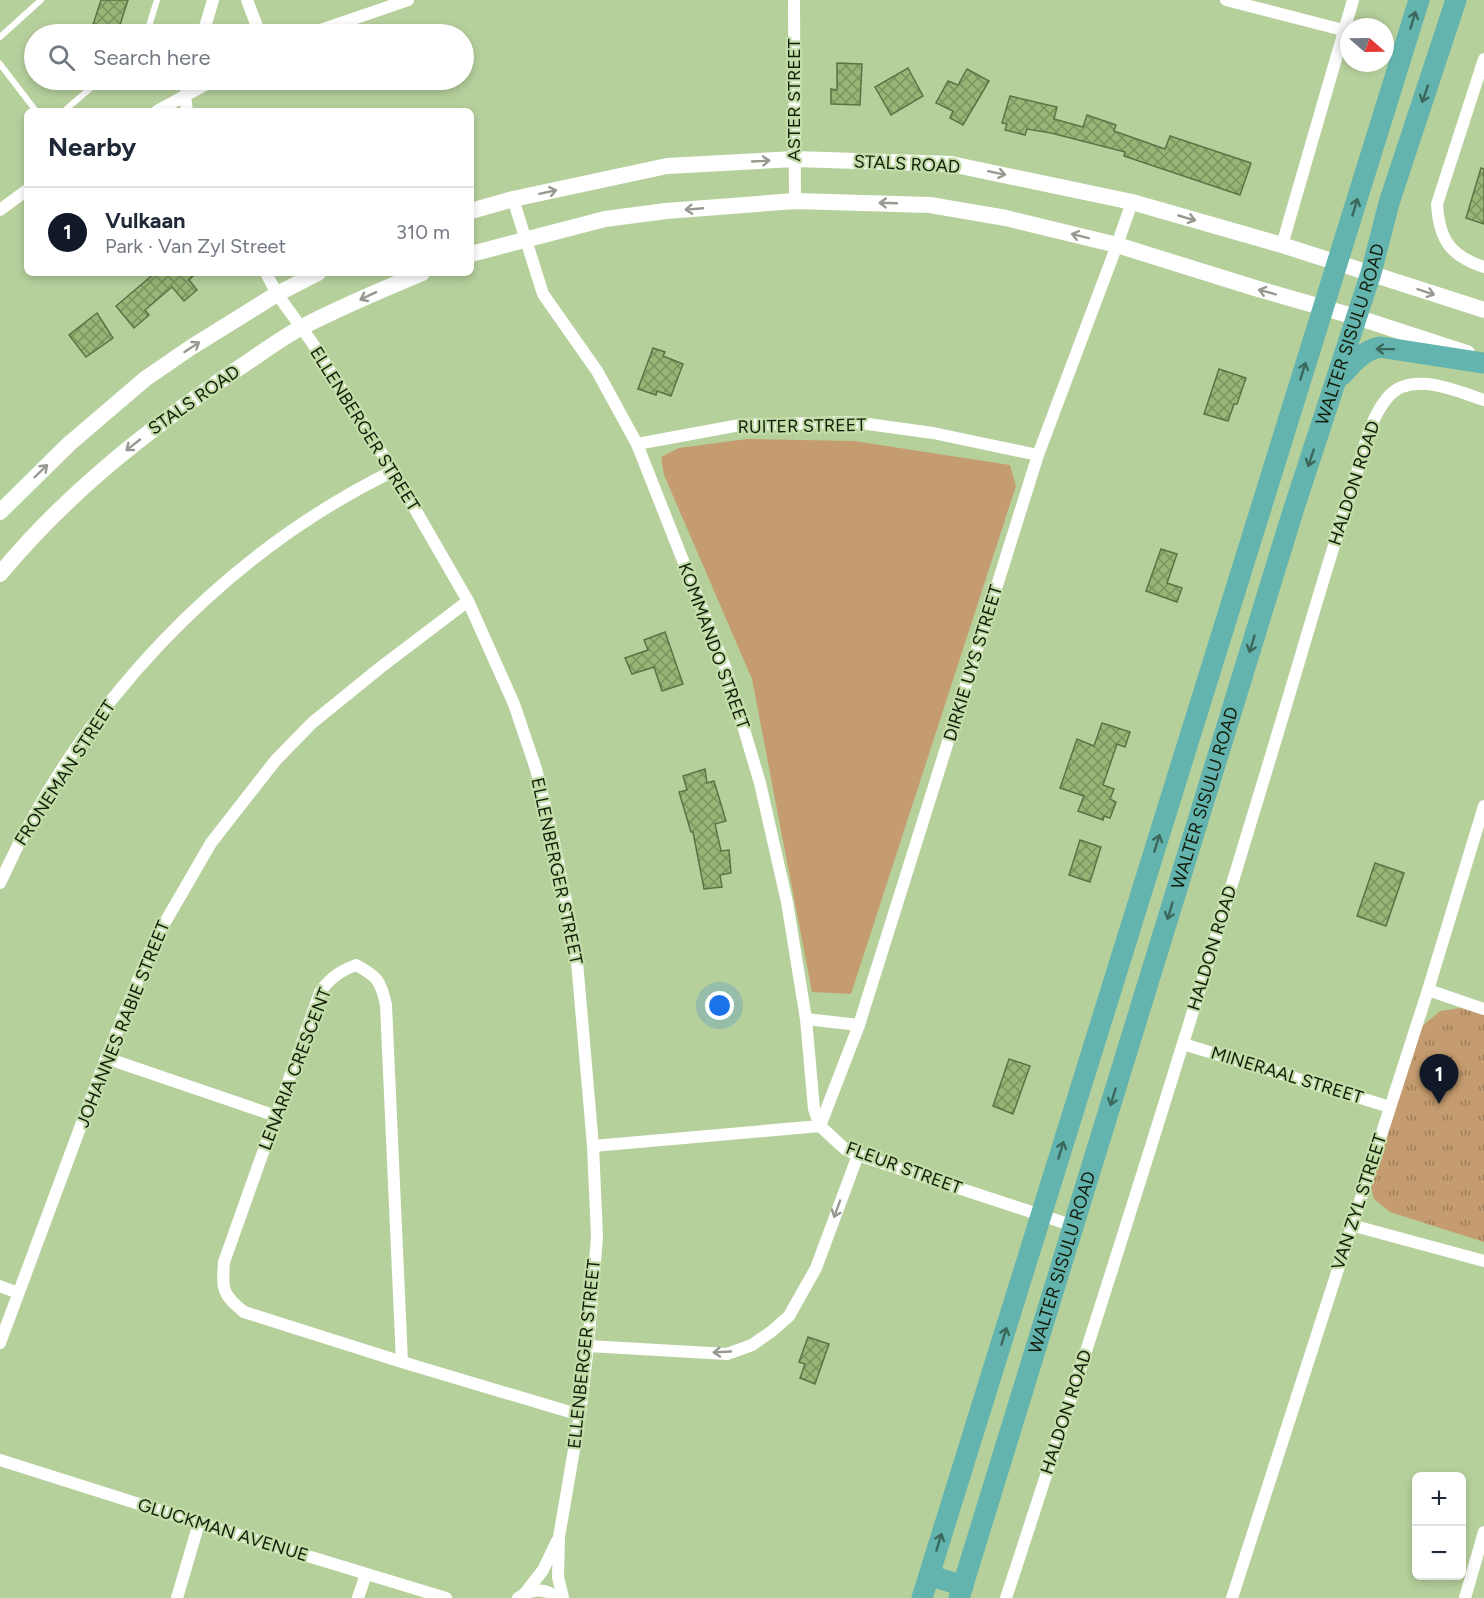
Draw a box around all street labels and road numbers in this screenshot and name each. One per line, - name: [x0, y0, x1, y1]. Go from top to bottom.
- street label: ASTER STREET: [783, 38, 805, 162]
- street label: STALS ROAD: [853, 150, 961, 178]
- street label: WALTER SISULU ROAD: [1311, 241, 1389, 428]
- street label: ELLENBERGER STREET: [305, 342, 425, 516]
- street label: STALS ROAD: [144, 360, 244, 440]
- street label: RUITER STREET: [737, 414, 867, 438]
- street label: HALDON ROAD: [1324, 418, 1384, 548]
- street label: KOMMANDO STREET: [674, 560, 754, 732]
- street label: DIRKIE UYS STREET: [939, 582, 1007, 744]
- street label: FRONEMAN STREET: [10, 696, 120, 850]
- street label: WALTER SISULU ROAD: [1167, 704, 1243, 892]
- street label: ELLENBERGER STREET: [526, 776, 588, 966]
- street label: HALDON ROAD: [1183, 883, 1241, 1013]
- street label: JOHANNES RABIE STREET: [71, 917, 175, 1131]
- street label: LENARIA CRESCENT: [254, 985, 336, 1153]
- street label: MINERAAL STREET: [1208, 1041, 1366, 1109]
- street label: VAN ZYL STREET: [1327, 1131, 1391, 1273]
- street label: FLEUR STREET: [843, 1137, 965, 1199]
- street label: WALTER SISULU ROAD: [1024, 1169, 1100, 1356]
- street label: ELLENBERGER STREET: [563, 1258, 605, 1450]
- street label: HALDON ROAD: [1036, 1347, 1096, 1477]
- street label: GLUCKMAN AVENUE: [135, 1494, 311, 1566]

